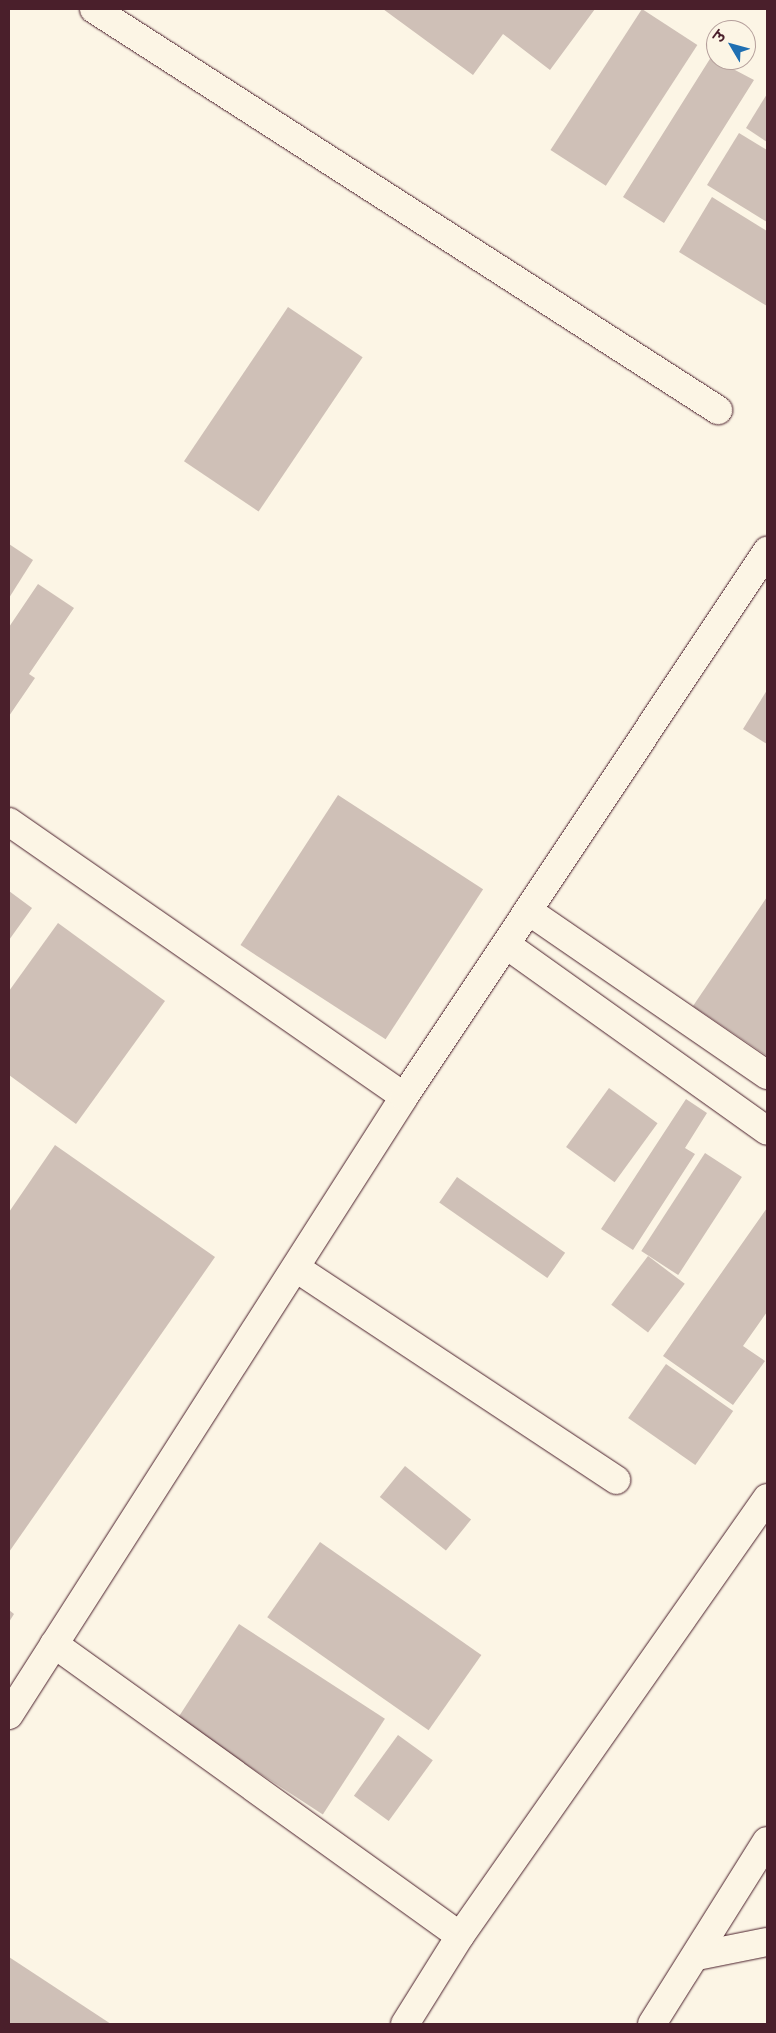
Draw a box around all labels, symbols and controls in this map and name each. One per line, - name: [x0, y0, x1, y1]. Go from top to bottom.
- north arrow: [706, 20, 756, 70]
- text: उ: [708, 26, 731, 46]

